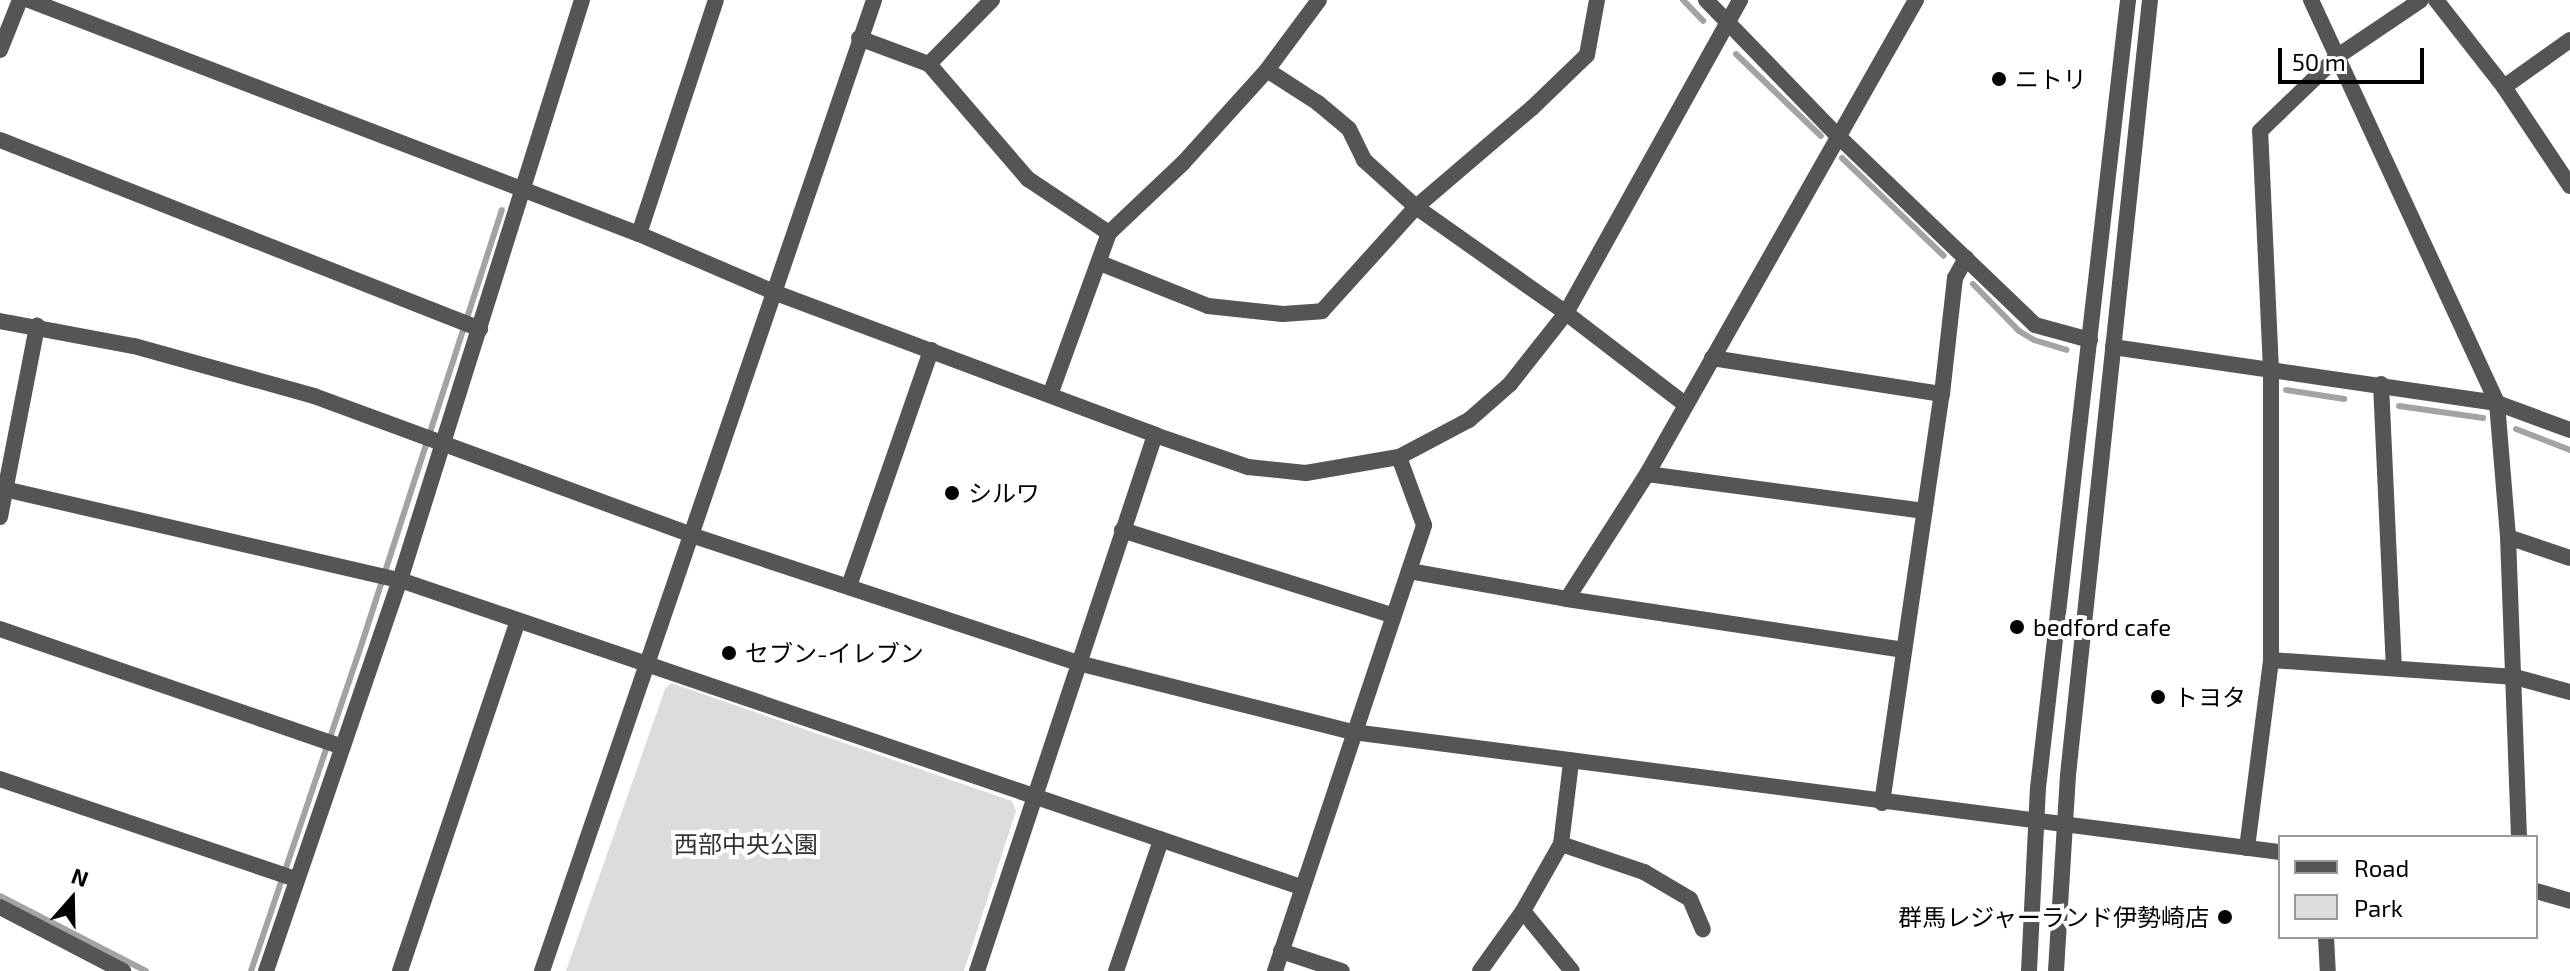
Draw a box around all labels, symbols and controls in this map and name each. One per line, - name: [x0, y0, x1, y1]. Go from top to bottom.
- scale bar: [2282, 32, 2428, 82]
- text: 50 m: [2292, 47, 2346, 76]
- place label: ニトリ: [2015, 65, 2087, 93]
- marker: ニトリ: [1990, 70, 2008, 88]
- place label: シルワ: [968, 479, 1040, 507]
- marker: シルワ: [943, 484, 961, 502]
- place label: bedford cafe: [2033, 613, 2171, 641]
- marker: bedford cafe: [2008, 618, 2026, 636]
- place label: セブン-イレブン: [745, 639, 924, 667]
- marker: セブン-イレブン: [720, 644, 738, 662]
- place label: トヨタ: [2174, 683, 2246, 711]
- marker: トヨタ: [2149, 688, 2167, 706]
- park label: 西部中央公園: [674, 830, 818, 858]
- legend: [2278, 835, 2538, 939]
- text: Road: [2354, 853, 2409, 882]
- north arrow: [32, 859, 112, 939]
- text: N: [68, 862, 92, 891]
- text: Park: [2354, 893, 2403, 922]
- place label: 群馬レジャーランド伊勢崎店: [1897, 903, 2209, 931]
- marker: 群馬レジャーランド伊勢崎店: [2216, 908, 2234, 926]

